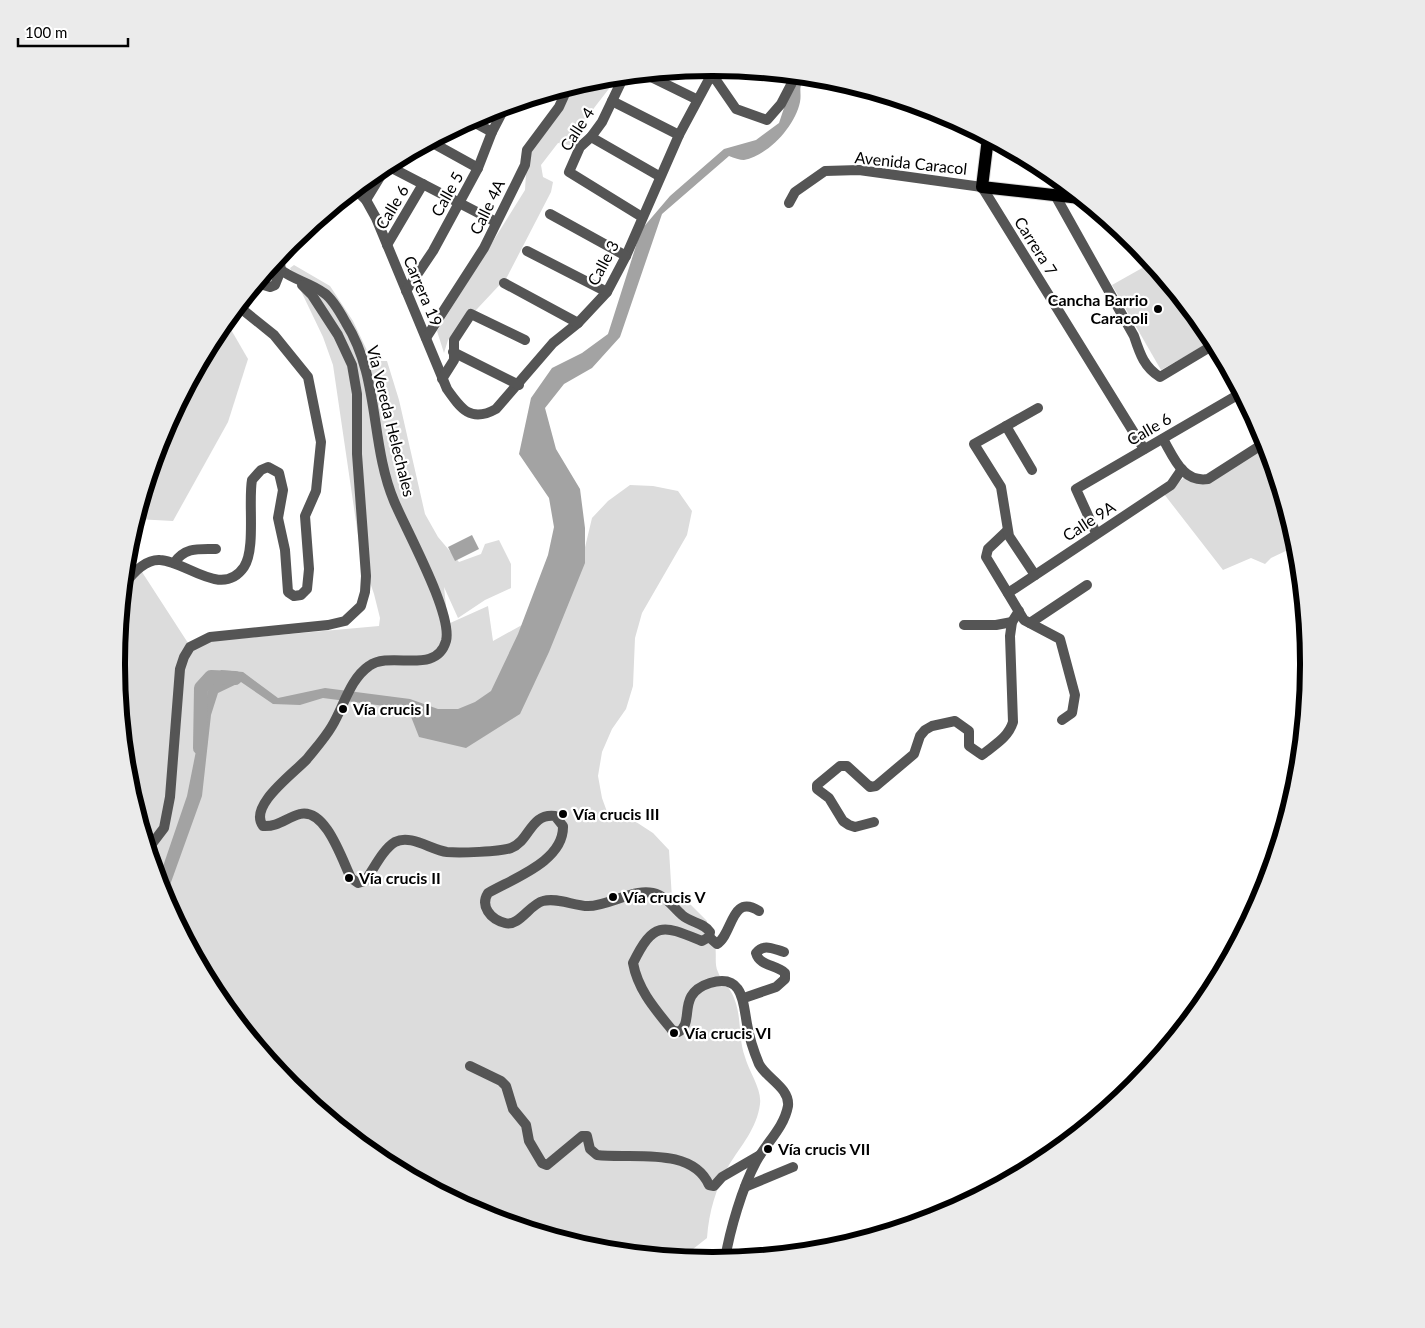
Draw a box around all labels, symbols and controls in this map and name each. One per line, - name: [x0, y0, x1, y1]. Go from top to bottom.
- scale bar: [18, 15, 128, 47]
- text: 100 m: [25, 23, 67, 41]
- street label: Calle 4: [556, 103, 598, 154]
- street label: Avenida Caracol: [854, 147, 968, 178]
- street label: Calle 5: [427, 168, 467, 219]
- street label: Calle 4A: [465, 176, 508, 237]
- street label: Calle 6: [371, 181, 412, 232]
- street label: Carrera 7: [1011, 213, 1062, 279]
- street label: Calle 3: [583, 237, 622, 288]
- street label: Carrera 19: [400, 253, 447, 329]
- place label: Cancha Barrio Caracoli: [1048, 290, 1148, 327]
- marker: Cancha Barrio Caracoli: [1152, 303, 1164, 315]
- street label: Vía Vereda Helechales: [364, 343, 419, 498]
- street label: Calle 6: [1123, 408, 1174, 449]
- street label: Calle 9A: [1059, 496, 1119, 545]
- place label: Vía crucis I: [352, 699, 430, 718]
- marker: Vía crucis I: [337, 703, 349, 715]
- place label: Vía crucis III: [572, 804, 659, 823]
- marker: Vía crucis III: [557, 808, 569, 820]
- place label: Vía crucis II: [358, 868, 441, 887]
- marker: Vía crucis II: [343, 872, 355, 884]
- place label: Vía crucis V: [622, 887, 707, 906]
- marker: Vía crucis V: [607, 891, 619, 903]
- place label: Vía crucis VI: [683, 1023, 771, 1042]
- marker: Vía crucis VI: [668, 1027, 680, 1039]
- place label: Vía crucis VII: [777, 1139, 870, 1158]
- marker: Vía crucis VII: [762, 1143, 774, 1155]

